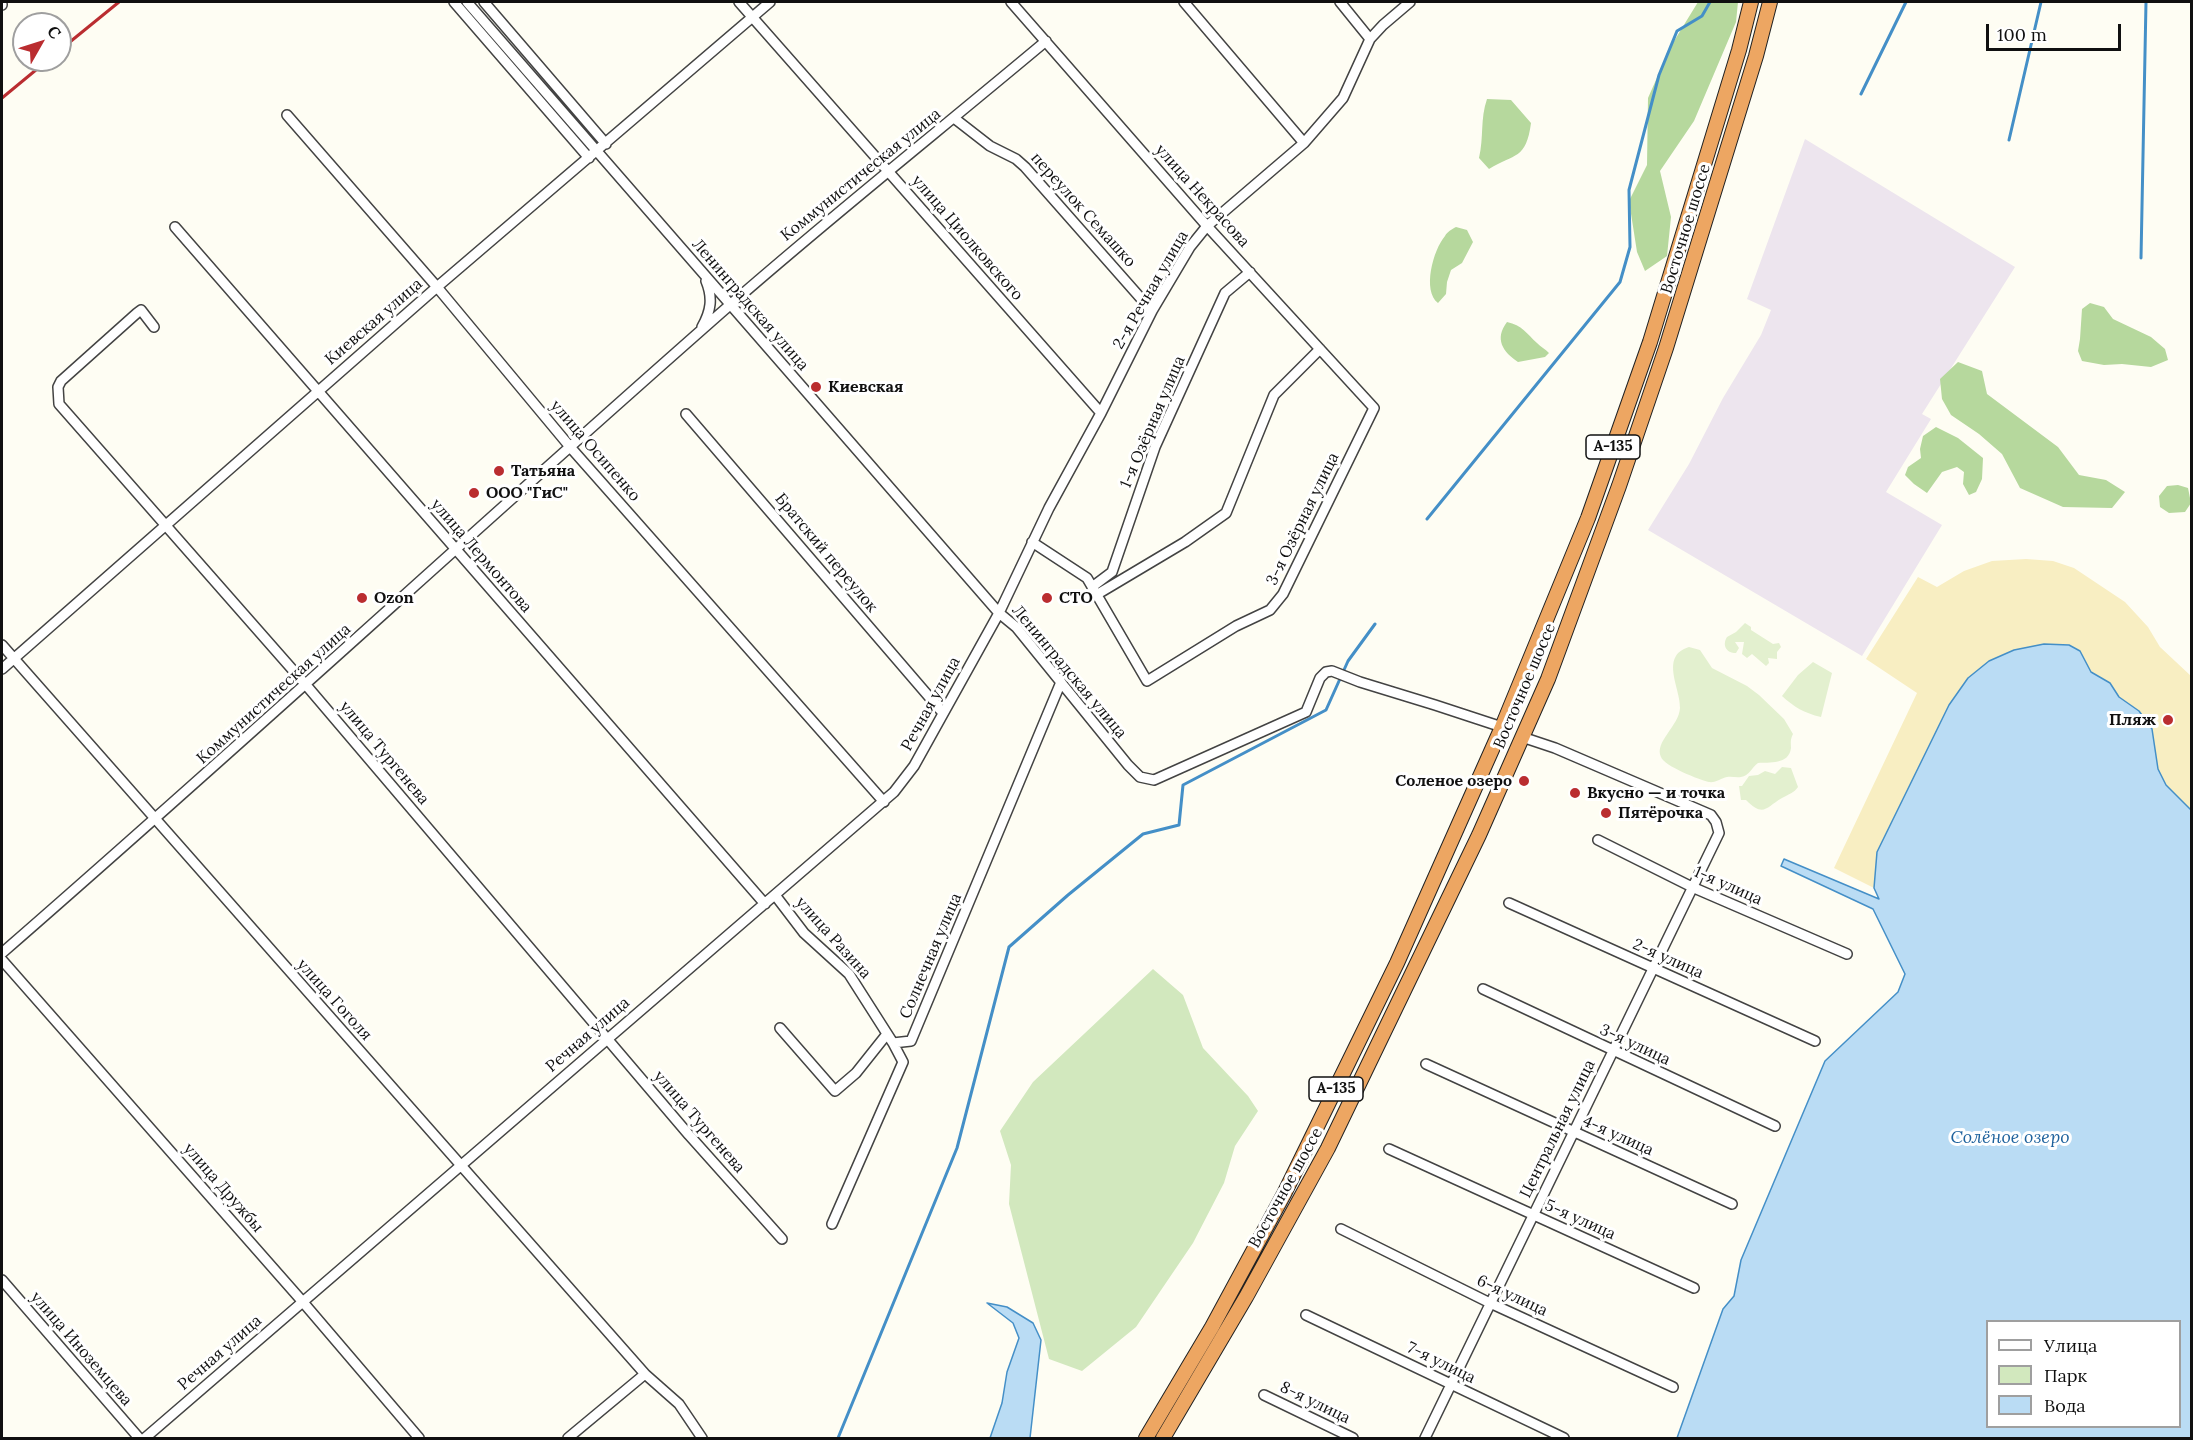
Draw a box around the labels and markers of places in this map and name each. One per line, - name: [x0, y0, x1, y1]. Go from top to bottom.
- place label: Киевская: [828, 377, 903, 397]
- marker: Киевская: [809, 380, 823, 394]
- place label: Татьяна: [511, 461, 575, 481]
- marker: Татьяна: [492, 464, 506, 478]
- place label: ООО "ГиС": [486, 483, 568, 503]
- marker: ООО "ГиС": [467, 486, 481, 500]
- place label: Ozon: [374, 588, 414, 608]
- place label: СТО: [1059, 588, 1093, 608]
- marker: Ozon: [355, 591, 369, 605]
- marker: СТО: [1040, 591, 1054, 605]
- place label: Пляж: [2109, 710, 2156, 730]
- marker: Пляж: [2161, 713, 2175, 727]
- place label: Соленое озеро: [1395, 771, 1512, 791]
- marker: Соленое озеро: [1517, 774, 1531, 788]
- place label: Вкусно — и точка: [1587, 783, 1725, 803]
- marker: Вкусно — и точка: [1568, 786, 1582, 800]
- place label: Пятёрочка: [1618, 803, 1703, 823]
- marker: Пятёрочка: [1599, 806, 1613, 820]

